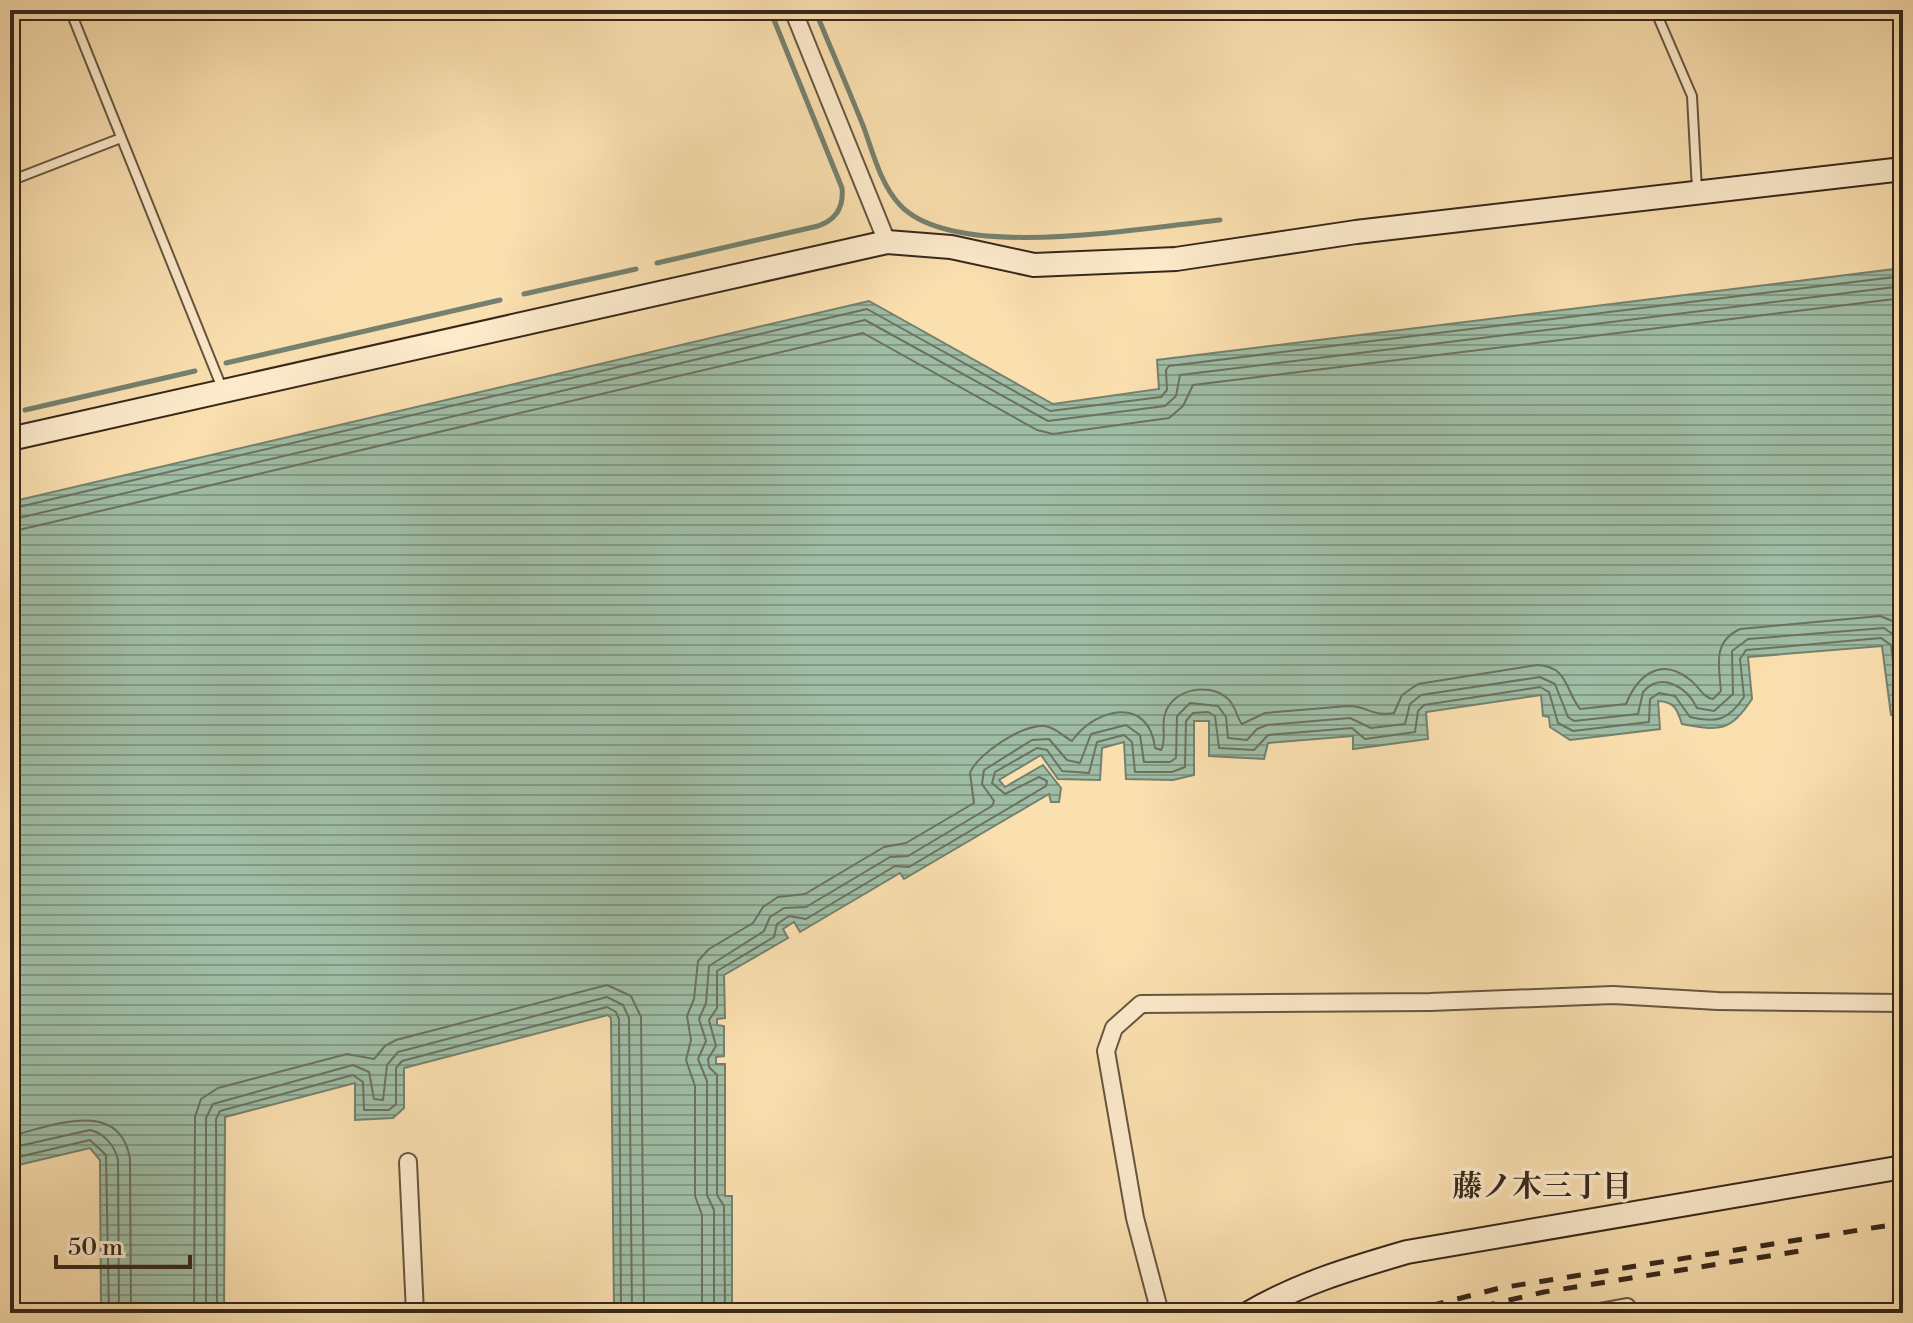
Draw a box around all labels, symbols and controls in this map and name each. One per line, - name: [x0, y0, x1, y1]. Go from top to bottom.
- district label: 藤ノ木三丁目: [1452, 1168, 1632, 1206]
- scale bar: [56, 1219, 190, 1269]
- text: 50 m: [68, 1233, 123, 1263]

